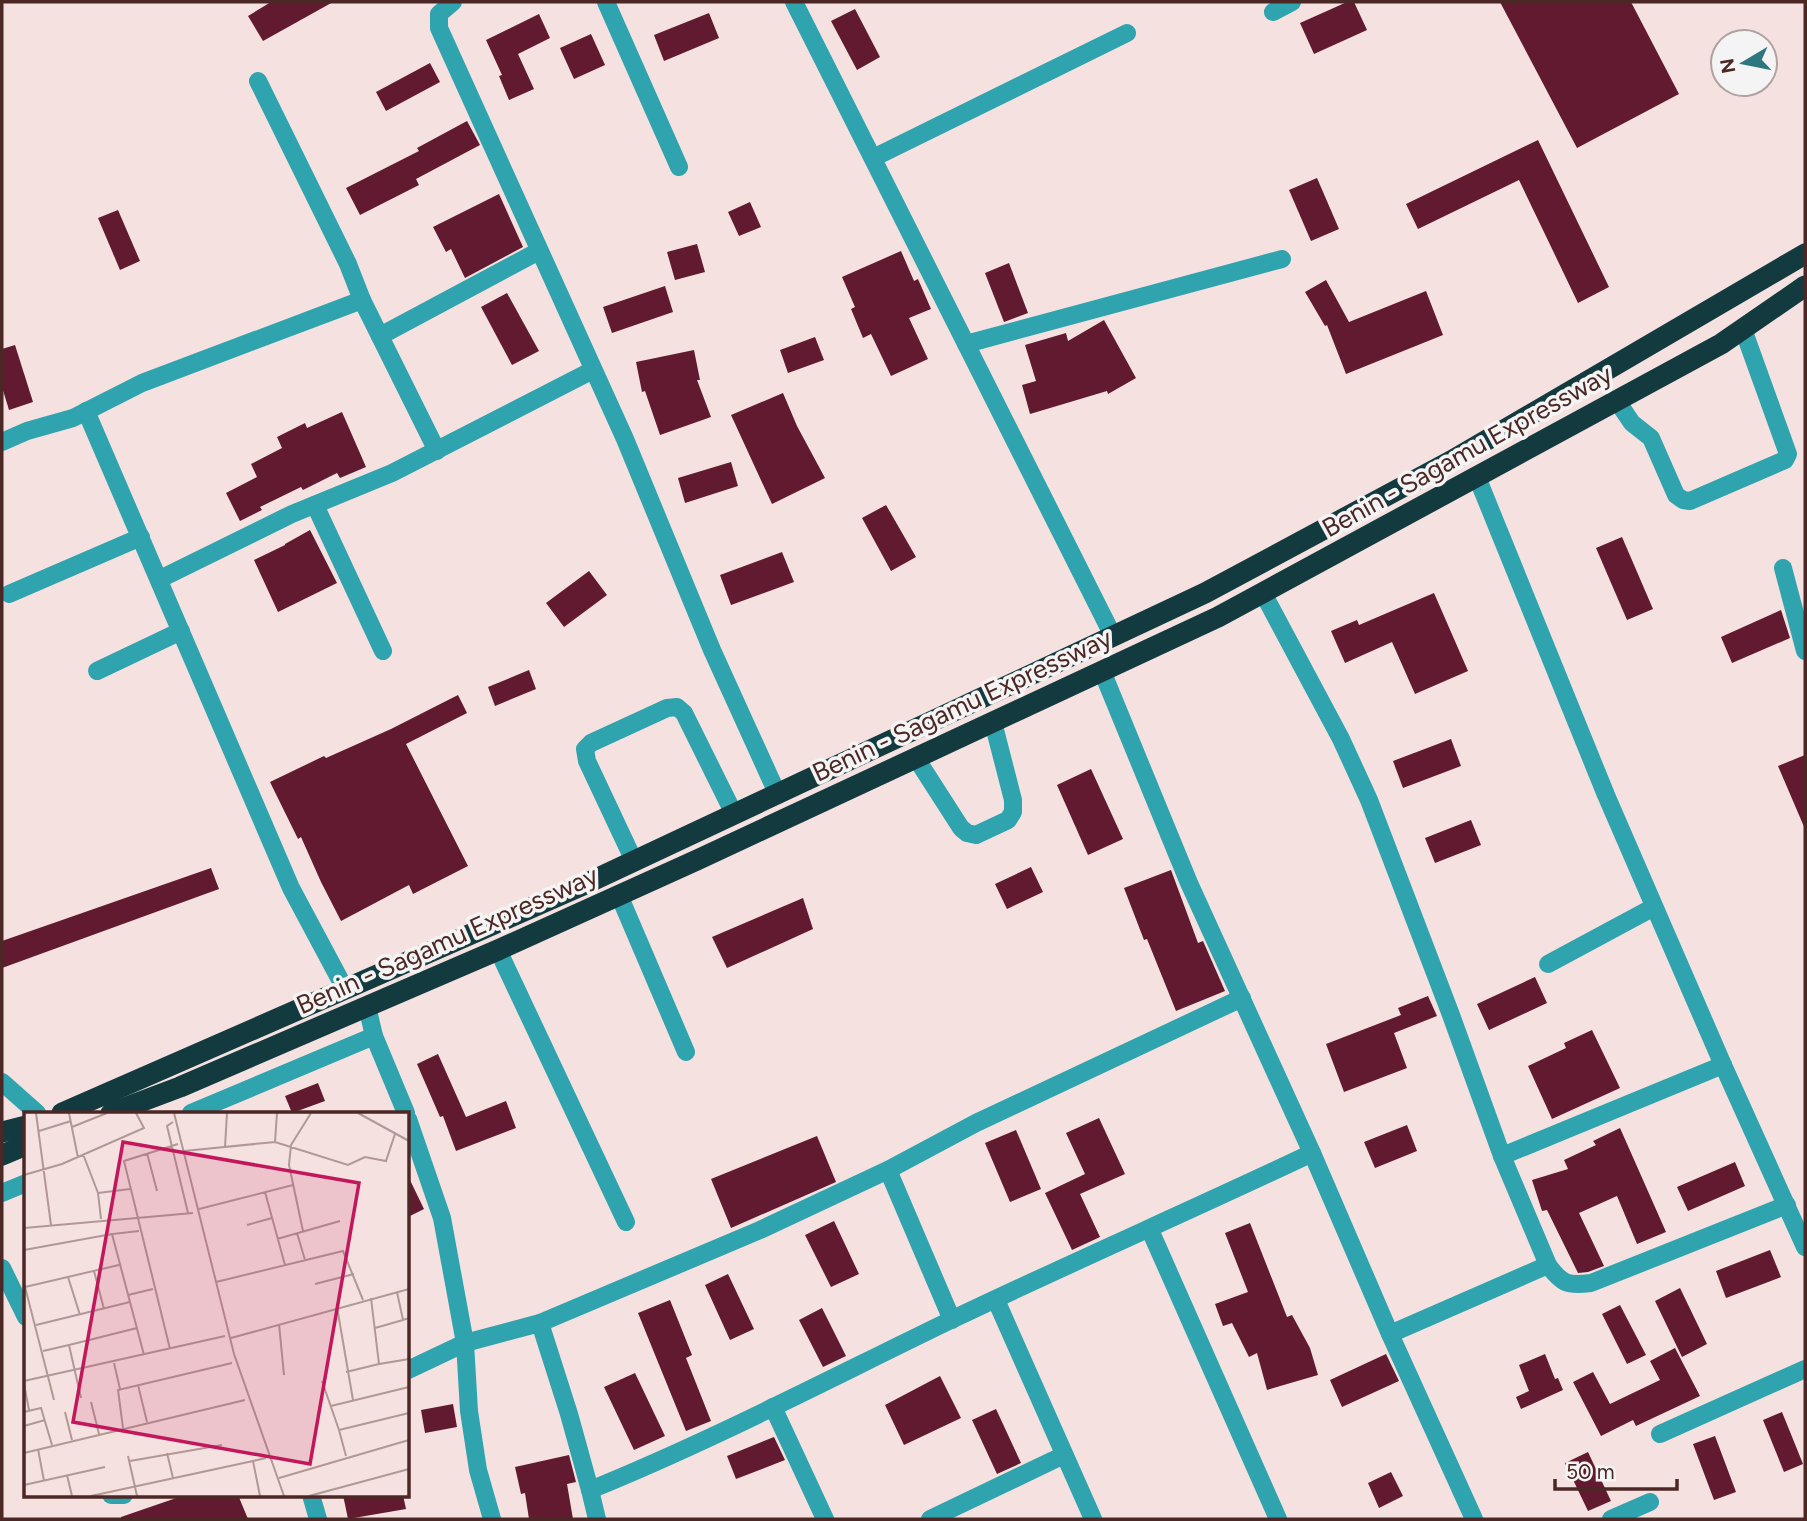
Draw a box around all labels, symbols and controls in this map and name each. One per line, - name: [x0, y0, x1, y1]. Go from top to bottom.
- north arrow: [1709, 28, 1779, 98]
- text: N: [1715, 57, 1740, 75]
- street label: Benin - Sagamu Expressway: [1316, 358, 1618, 544]
- street label: Benin - Sagamu Expressway: [807, 621, 1117, 789]
- street label: Benin - Sagamu Expressway: [291, 859, 603, 1021]
- inset map: [24, 1112, 410, 1496]
- scale bar: [1555, 1448, 1678, 1492]
- text: 50 m: [1566, 1459, 1615, 1484]

